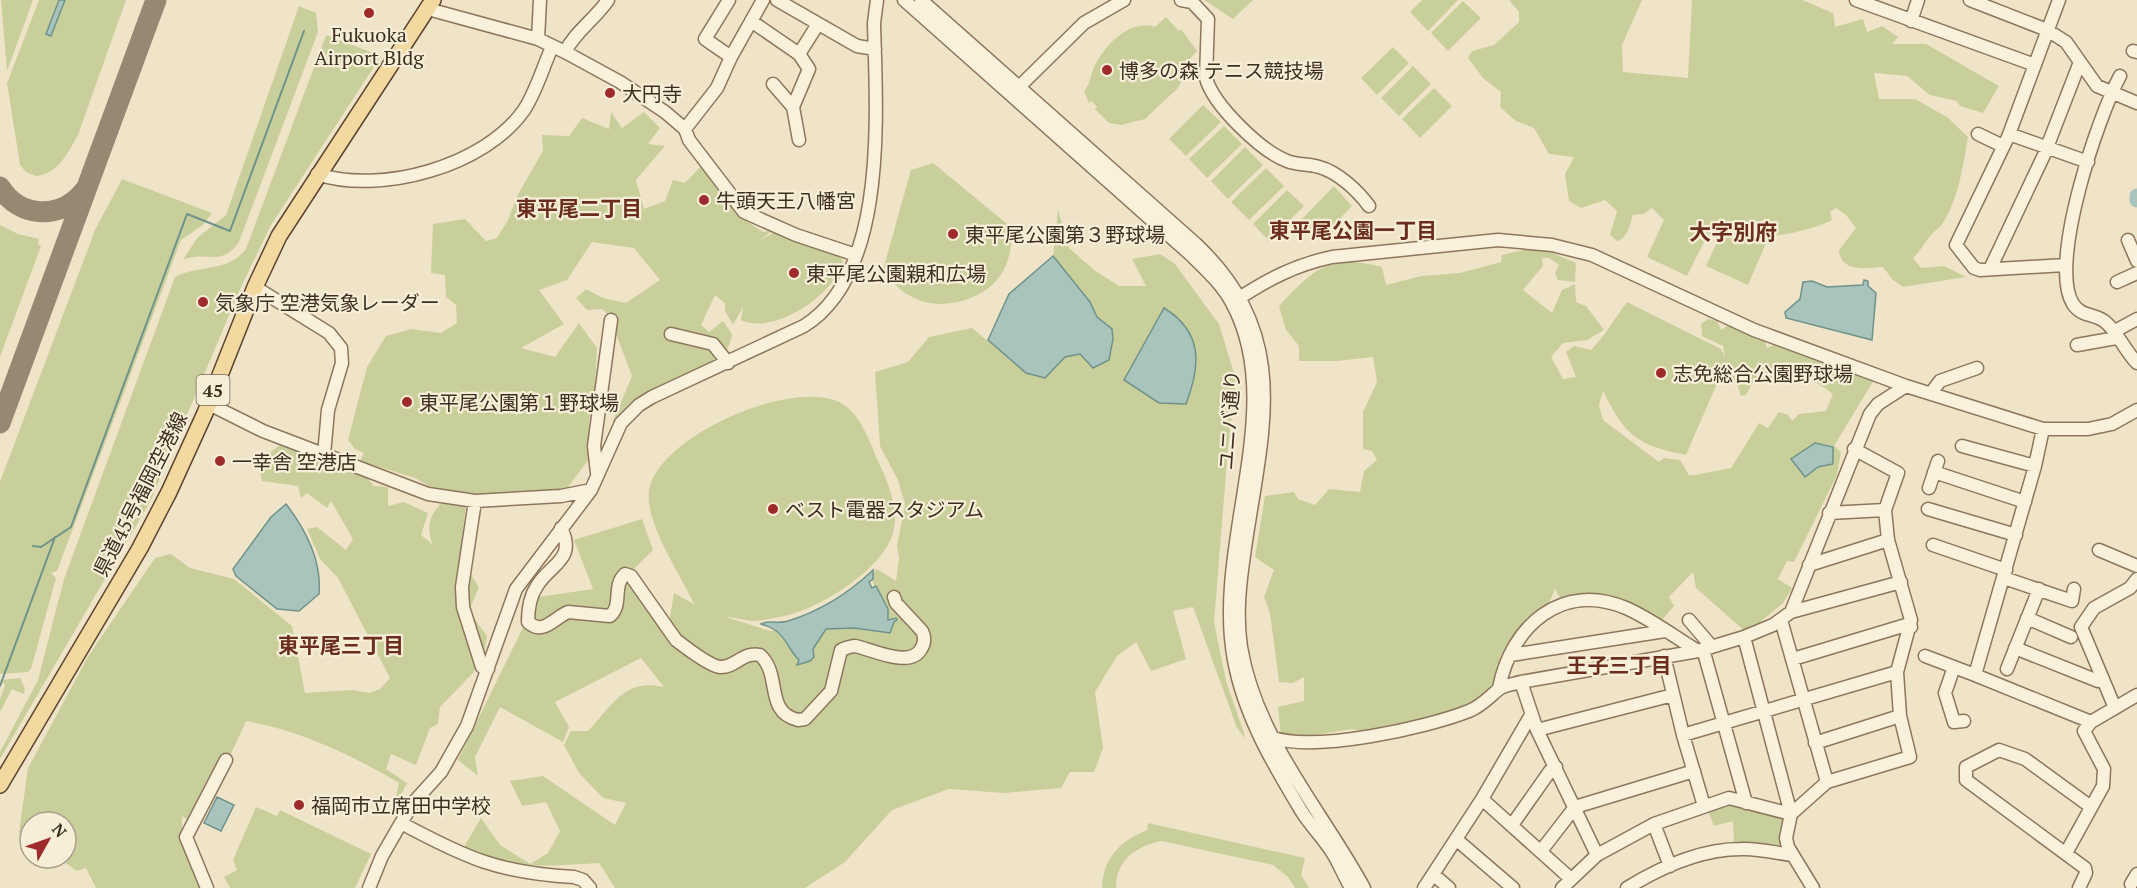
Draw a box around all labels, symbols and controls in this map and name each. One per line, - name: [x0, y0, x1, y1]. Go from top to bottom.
- marker: Fukuoka Airport Bldg: [362, 6, 376, 20]
- place label: Fukuoka Airport Bldg: [314, 21, 424, 71]
- place label: 博多の森 テニス競技場: [1119, 57, 1324, 84]
- marker: 博多の森 テニス競技場: [1100, 63, 1114, 77]
- place label: 大円寺: [622, 80, 682, 107]
- marker: 大円寺: [603, 86, 617, 100]
- place label: 牛頭天王八幡宮: [716, 187, 856, 214]
- marker: 牛頭天王八幡宮: [697, 193, 711, 207]
- district label: 東平尾二丁目: [516, 194, 642, 222]
- district label: 東平尾公園一丁目: [1269, 216, 1437, 244]
- district label: 大字別府: [1689, 217, 1777, 246]
- place label: 東平尾公園第３野球場: [965, 221, 1165, 248]
- marker: 東平尾公園第３野球場: [946, 227, 960, 241]
- place label: 東平尾公園親和広場: [806, 260, 986, 287]
- marker: 東平尾公園親和広場: [787, 266, 801, 280]
- place label: 気象庁 空港気象レーダー: [215, 289, 440, 316]
- marker: 気象庁 空港気象レーダー: [196, 295, 210, 309]
- place label: 志免総合公園野球場: [1673, 360, 1853, 387]
- marker: 志免総合公園野球場: [1654, 366, 1668, 380]
- street label: ユニバ通り: [1212, 369, 1246, 471]
- road number: 45: [196, 375, 230, 405]
- place label: 東平尾公園第１野球場: [419, 389, 619, 416]
- marker: 東平尾公園第１野球場: [400, 395, 414, 409]
- street label: 県道45号福岡空港線: [87, 407, 193, 581]
- place label: 一幸舎 空港店: [232, 448, 357, 475]
- marker: 一幸舎 空港店: [213, 454, 227, 468]
- place label: ベスト電器スタジアム: [785, 496, 984, 523]
- marker: ベスト電器スタジアム: [766, 502, 780, 516]
- district label: 東平尾三丁目: [278, 631, 404, 659]
- district label: 王子三丁目: [1567, 651, 1672, 679]
- place label: 福岡市立席田中学校: [311, 792, 491, 819]
- marker: 福岡市立席田中学校: [292, 798, 306, 812]
- north arrow: [18, 810, 78, 870]
- text: N: [47, 819, 72, 842]

